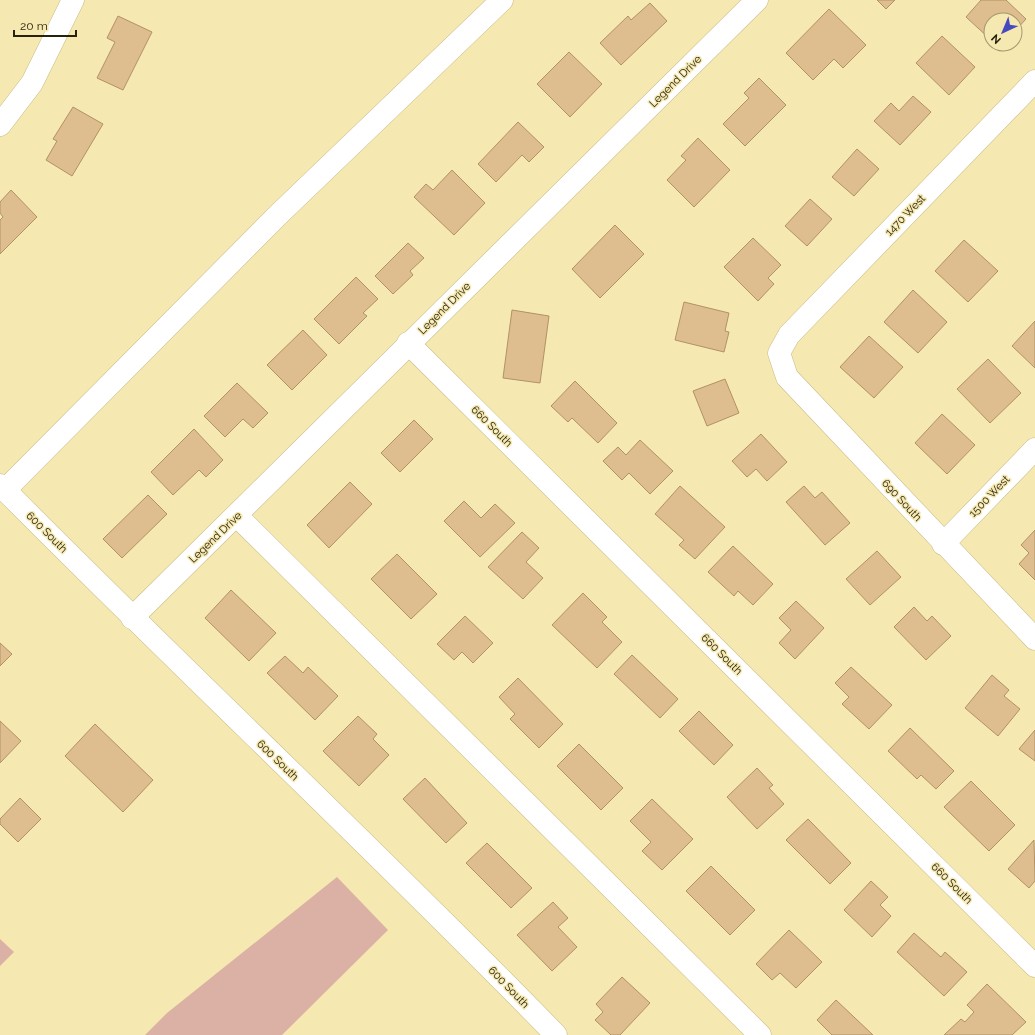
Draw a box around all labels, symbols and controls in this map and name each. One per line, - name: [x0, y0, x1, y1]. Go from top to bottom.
- scale bar: [14, 12, 76, 38]
- north arrow: [983, 12, 1023, 52]
- text: 20 m: [20, 19, 48, 33]
- text: N: [989, 31, 1004, 46]
- street label: Legend Drive: [647, 52, 704, 110]
- street label: 1470 West: [883, 192, 928, 239]
- street label: Legend Drive: [416, 279, 473, 337]
- street label: 660 South: [468, 403, 515, 450]
- street label: 1500 West: [966, 473, 1013, 520]
- street label: 690 South: [879, 477, 924, 524]
- street label: 600 South: [23, 509, 70, 556]
- street label: Legend Drive: [186, 509, 245, 566]
- street label: 660 South: [698, 631, 745, 678]
- street label: 600 South: [254, 737, 301, 783]
- street label: 660 South: [928, 860, 975, 907]
- street label: 600 South: [486, 964, 532, 1011]

